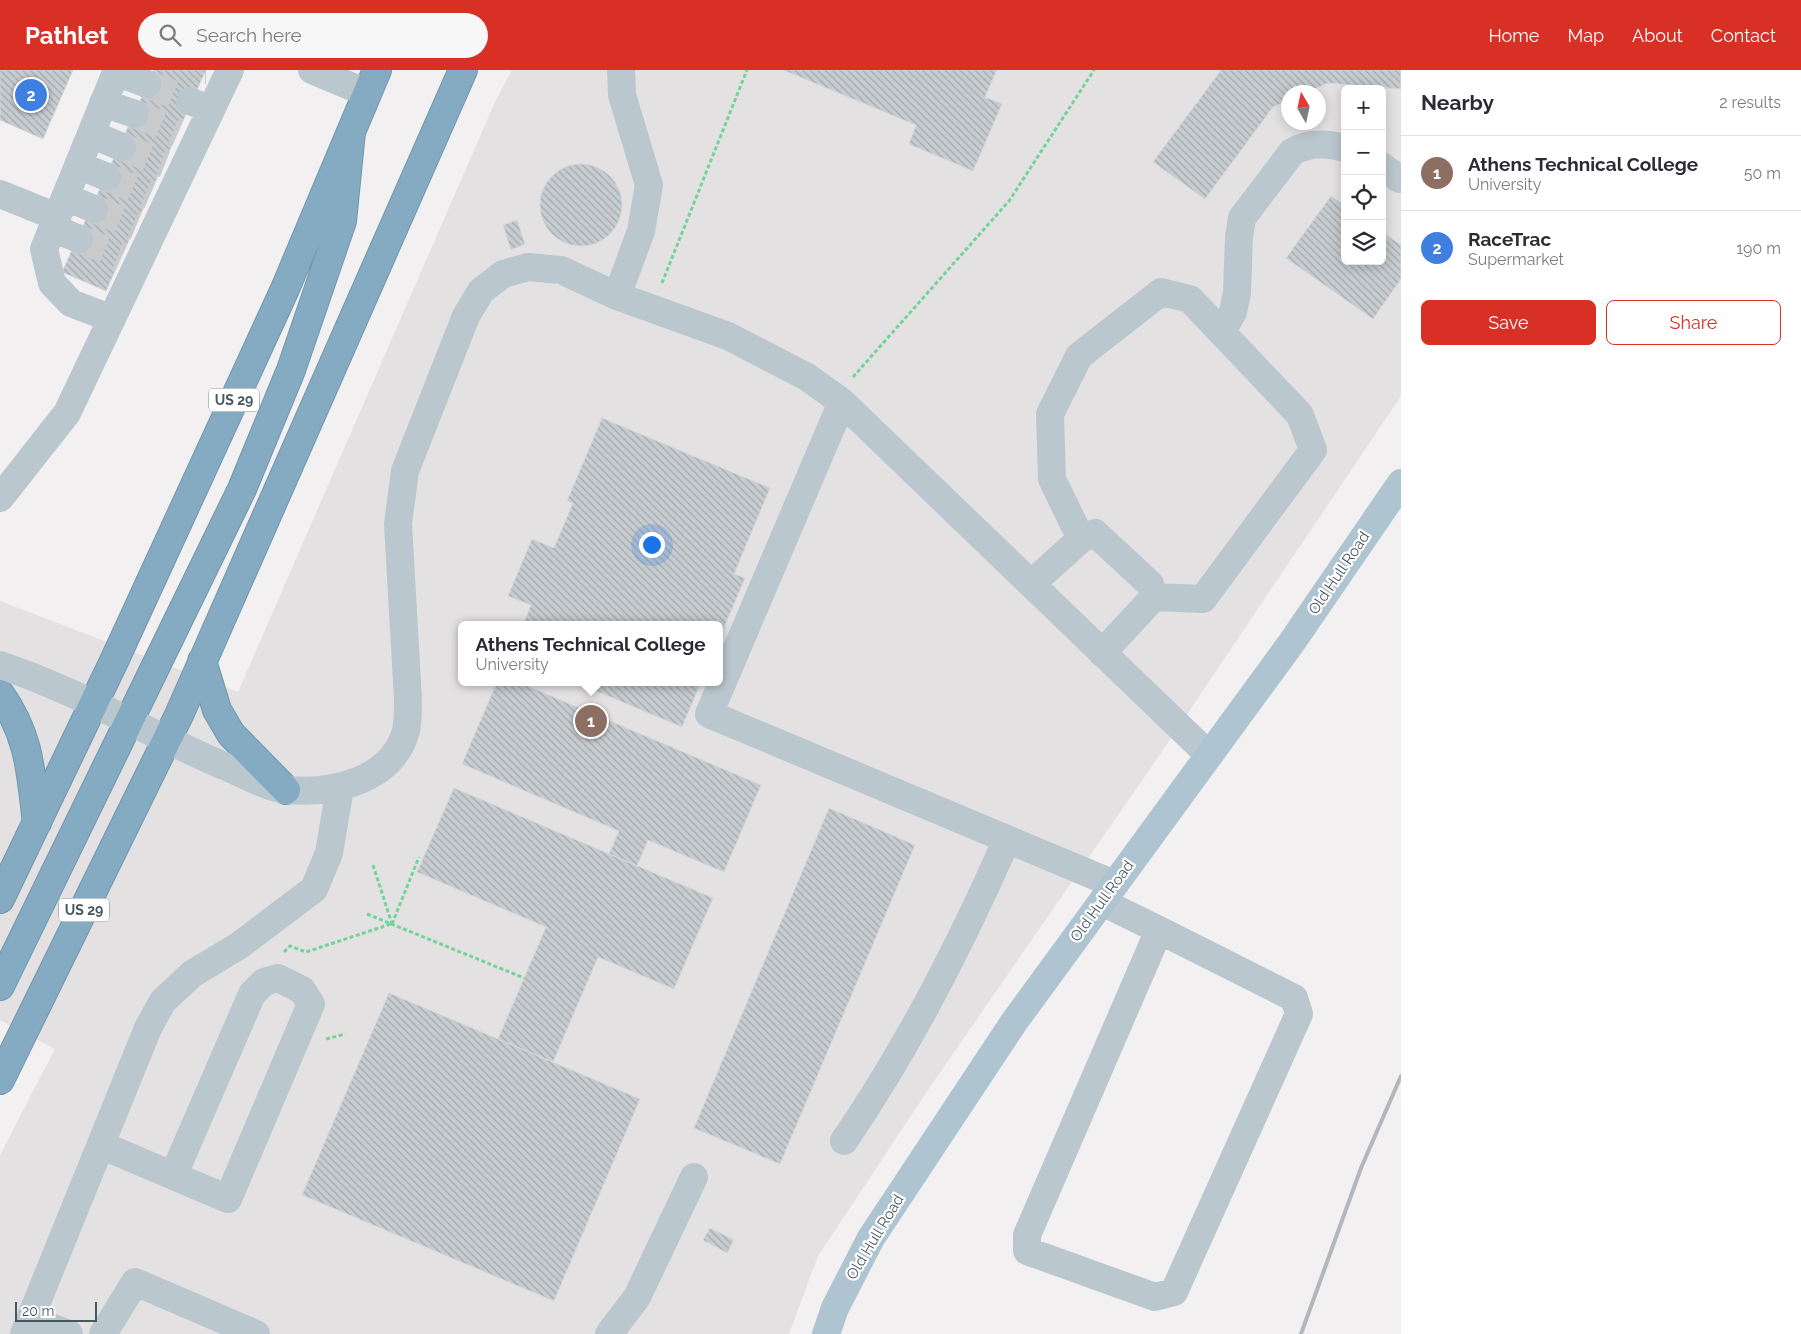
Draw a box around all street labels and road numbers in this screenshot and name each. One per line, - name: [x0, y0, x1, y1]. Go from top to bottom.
- road number: US 29: [209, 388, 259, 412]
- street label: Old Hull Road: [1305, 528, 1373, 618]
- street label: Old Hull Road: [1067, 857, 1137, 945]
- road number: US 29: [59, 898, 109, 922]
- street label: Old Hull Road: [843, 1191, 907, 1283]

